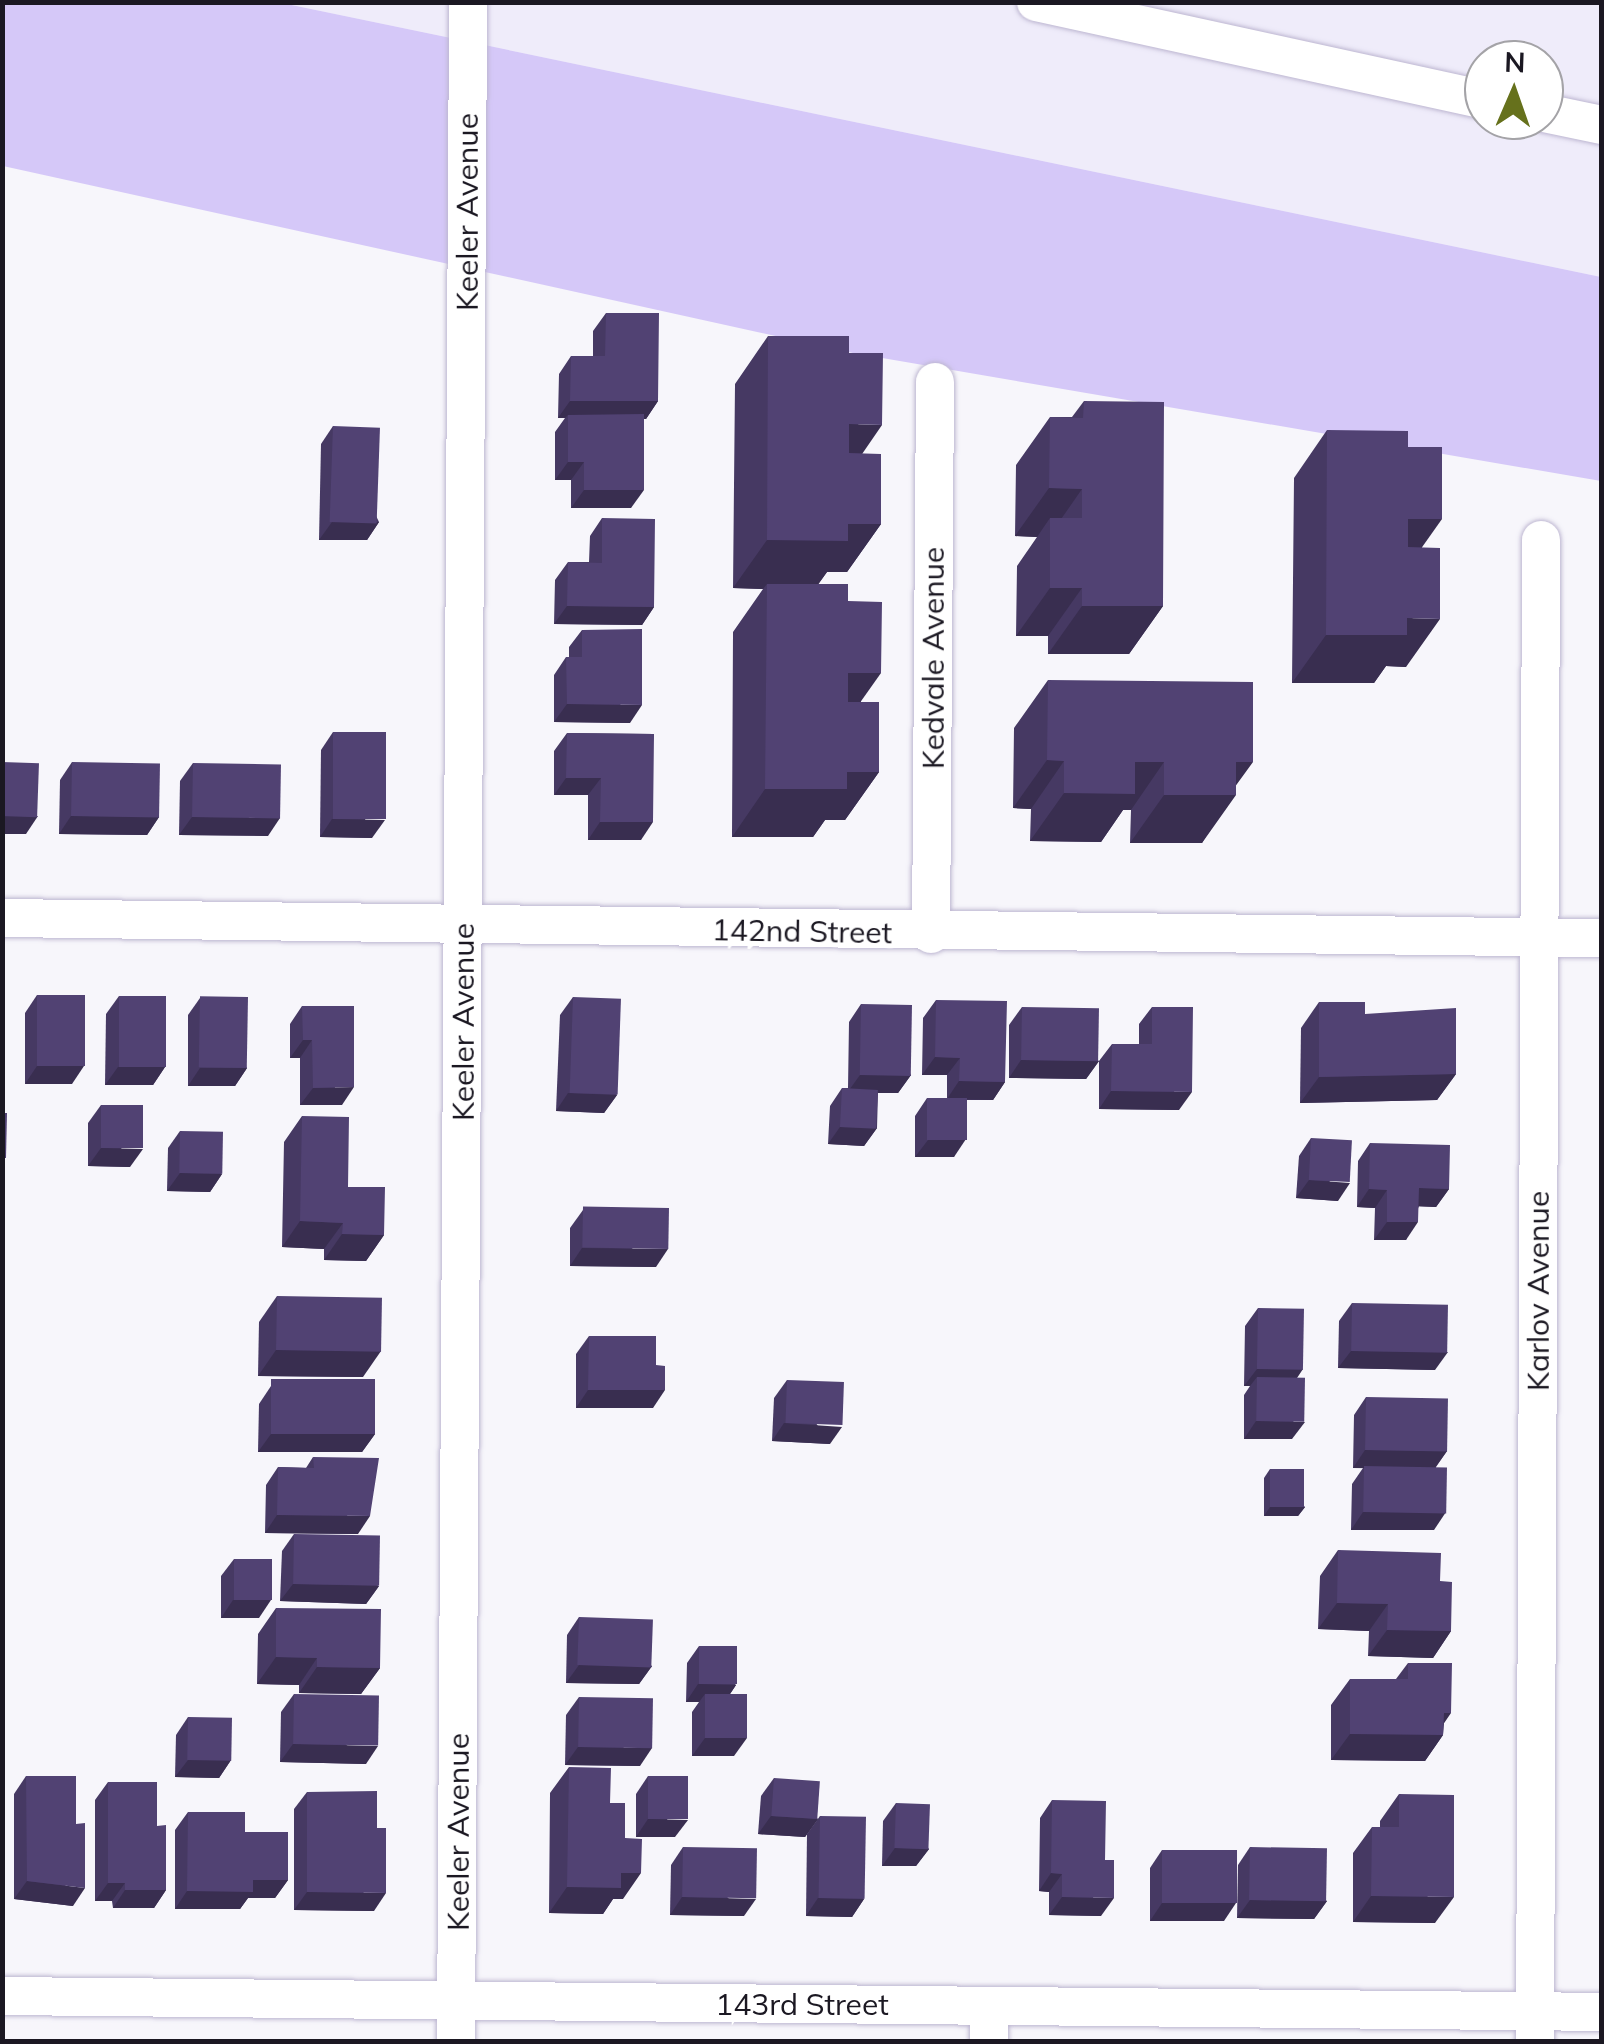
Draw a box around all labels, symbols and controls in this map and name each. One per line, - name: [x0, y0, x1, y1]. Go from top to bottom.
- north arrow: [1464, 40, 1564, 140]
- text: N: [1504, 44, 1526, 79]
- street label: Keeler Avenue: [449, 113, 485, 311]
- street label: Kedvale Avenue: [915, 547, 951, 769]
- street label: 142nd Street: [712, 911, 892, 951]
- street label: Keeler Avenue: [445, 923, 481, 1121]
- street label: Karlov Avenue: [1520, 1191, 1556, 1391]
- street label: Keeler Avenue: [440, 1733, 476, 1931]
- street label: 143rd Street: [715, 1986, 889, 2022]

